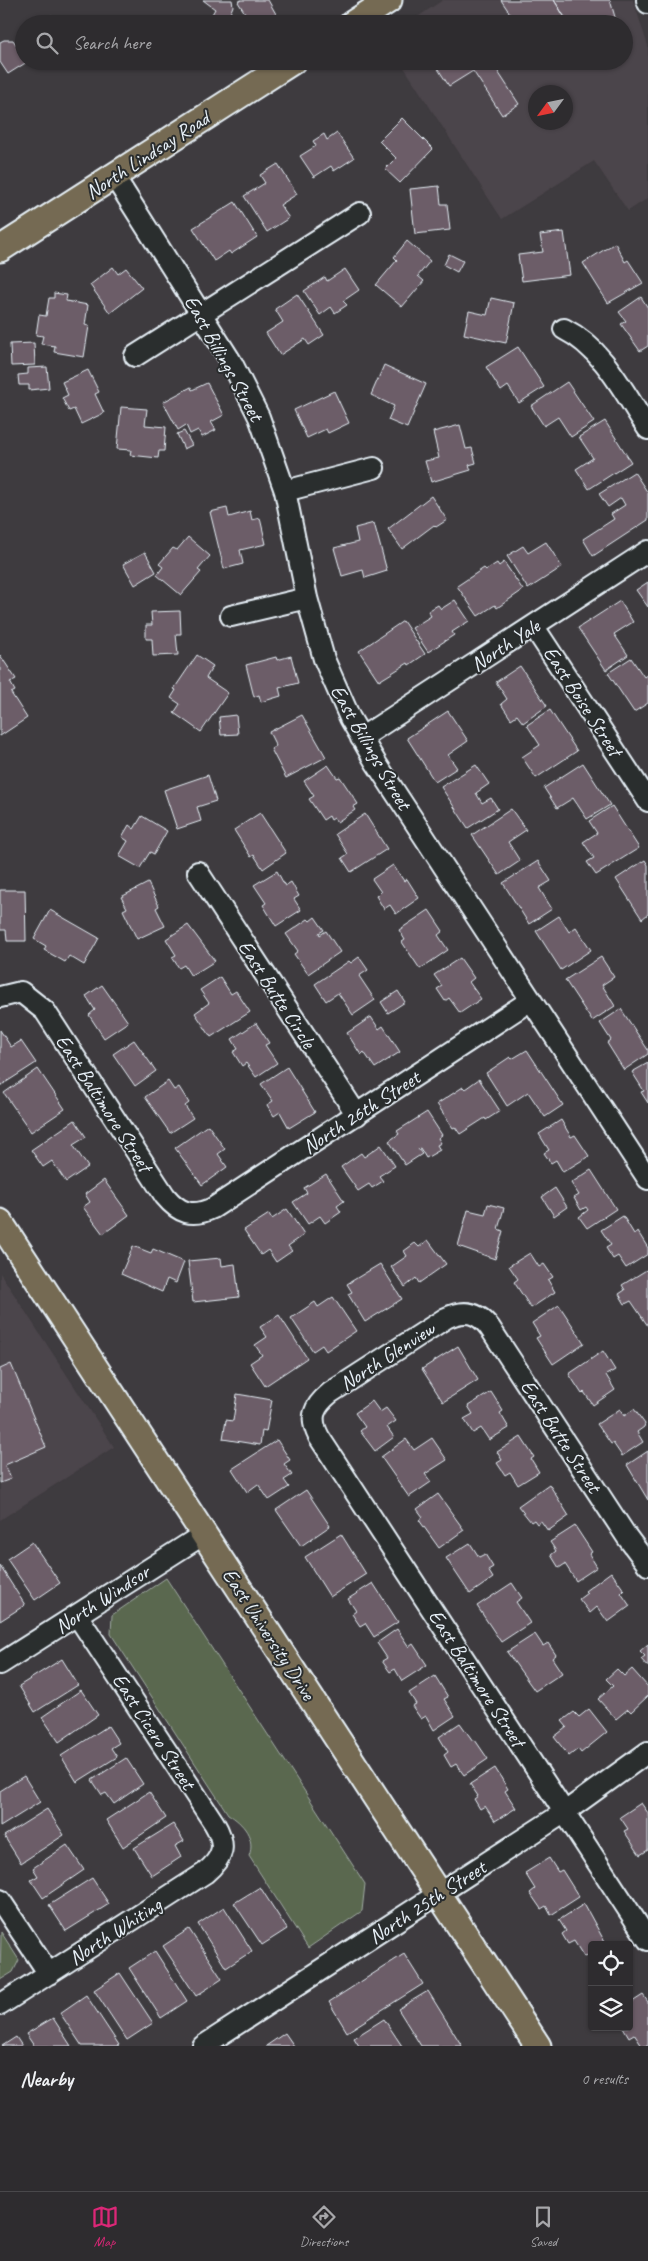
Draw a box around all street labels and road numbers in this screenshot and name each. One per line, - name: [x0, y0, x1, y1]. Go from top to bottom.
- street label: North Lindsay Road: [80, 103, 217, 205]
- street label: East Billings Street: [179, 291, 270, 427]
- street label: North Yale: [466, 612, 545, 677]
- street label: East Boise Street: [538, 641, 630, 764]
- street label: East Billings Street: [325, 680, 418, 816]
- street label: East Butte Circle: [232, 935, 322, 1054]
- street label: East Baltimore Street: [50, 1029, 160, 1179]
- street label: North 26th Street: [297, 1063, 426, 1160]
- street label: North Glenview: [335, 1315, 441, 1396]
- street label: East Butte Street: [515, 1375, 608, 1499]
- street label: North Windsor: [50, 1557, 156, 1639]
- street label: East University Drive: [217, 1563, 322, 1706]
- street label: East Baltimore Street: [423, 1604, 533, 1754]
- street label: East Cicero Street: [107, 1668, 202, 1796]
- street label: North 25th Street: [363, 1853, 492, 1950]
- street label: North Whiting: [64, 1890, 168, 1971]

